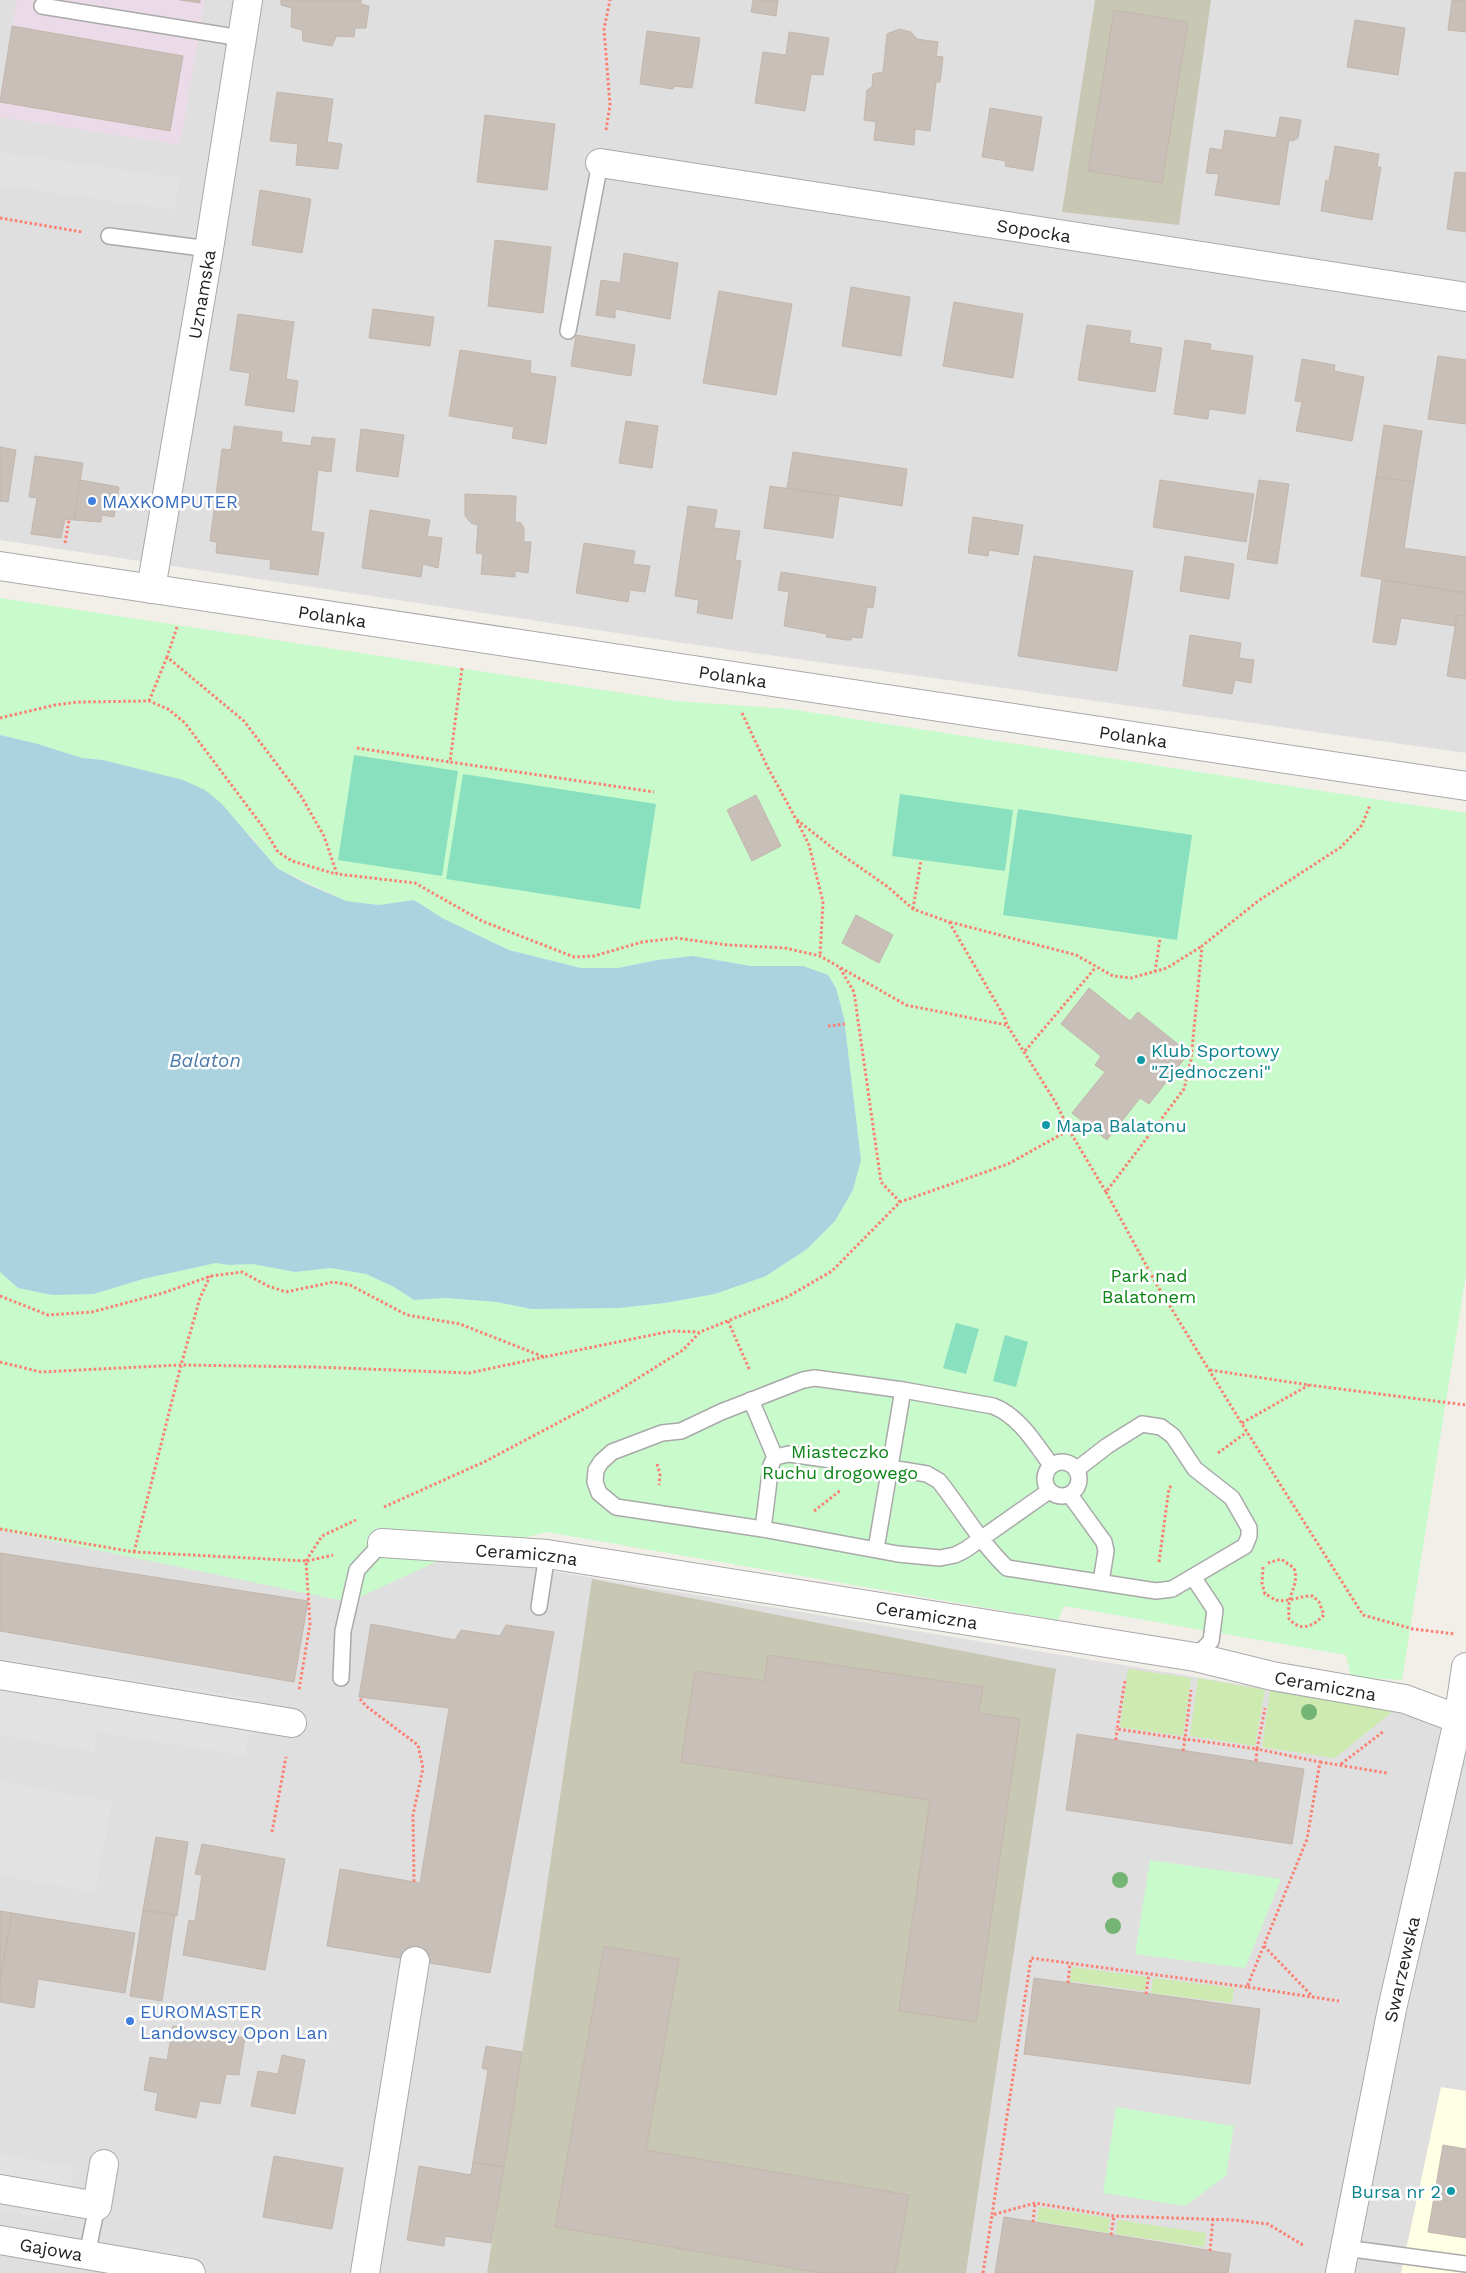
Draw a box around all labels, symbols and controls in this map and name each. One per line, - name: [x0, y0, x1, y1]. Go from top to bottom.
- street label: Sopocka: [995, 214, 1072, 246]
- street label: Uznamska: [183, 248, 219, 341]
- place label: MAXKOMPUTER: [102, 491, 238, 512]
- marker: MAXKOMPUTER: [86, 495, 98, 507]
- street label: Polanka: [297, 600, 368, 631]
- street label: Polanka: [697, 660, 768, 691]
- street label: Polanka: [1098, 721, 1169, 752]
- place label: Klub Sportowy "Zjednoczeni": [1151, 1040, 1280, 1082]
- water label: Balaton: [169, 1049, 241, 1072]
- marker: Klub Sportowy "Zjednoczeni": [1135, 1054, 1147, 1066]
- place label: Mapa Balatonu: [1056, 1115, 1187, 1136]
- marker: Mapa Balatonu: [1040, 1119, 1052, 1131]
- park label: Park nad Balatonem: [1102, 1265, 1196, 1307]
- park label: Miasteczko Ruchu drogowego: [762, 1441, 918, 1483]
- street label: Ceramiczna: [475, 1539, 579, 1569]
- street label: Ceramiczna: [874, 1596, 979, 1633]
- street label: Ceramiczna: [1273, 1666, 1378, 1704]
- street label: Swarzewska: [1379, 1914, 1423, 2024]
- place label: EUROMASTER Landowscy Opon Lan: [140, 2001, 328, 2043]
- marker: EUROMASTER Landowscy Opon Lan: [124, 2015, 136, 2027]
- place label: Bursa nr 2: [1351, 2181, 1441, 2202]
- marker: Bursa nr 2: [1445, 2185, 1457, 2197]
- street label: Gajowa: [18, 2233, 84, 2265]

